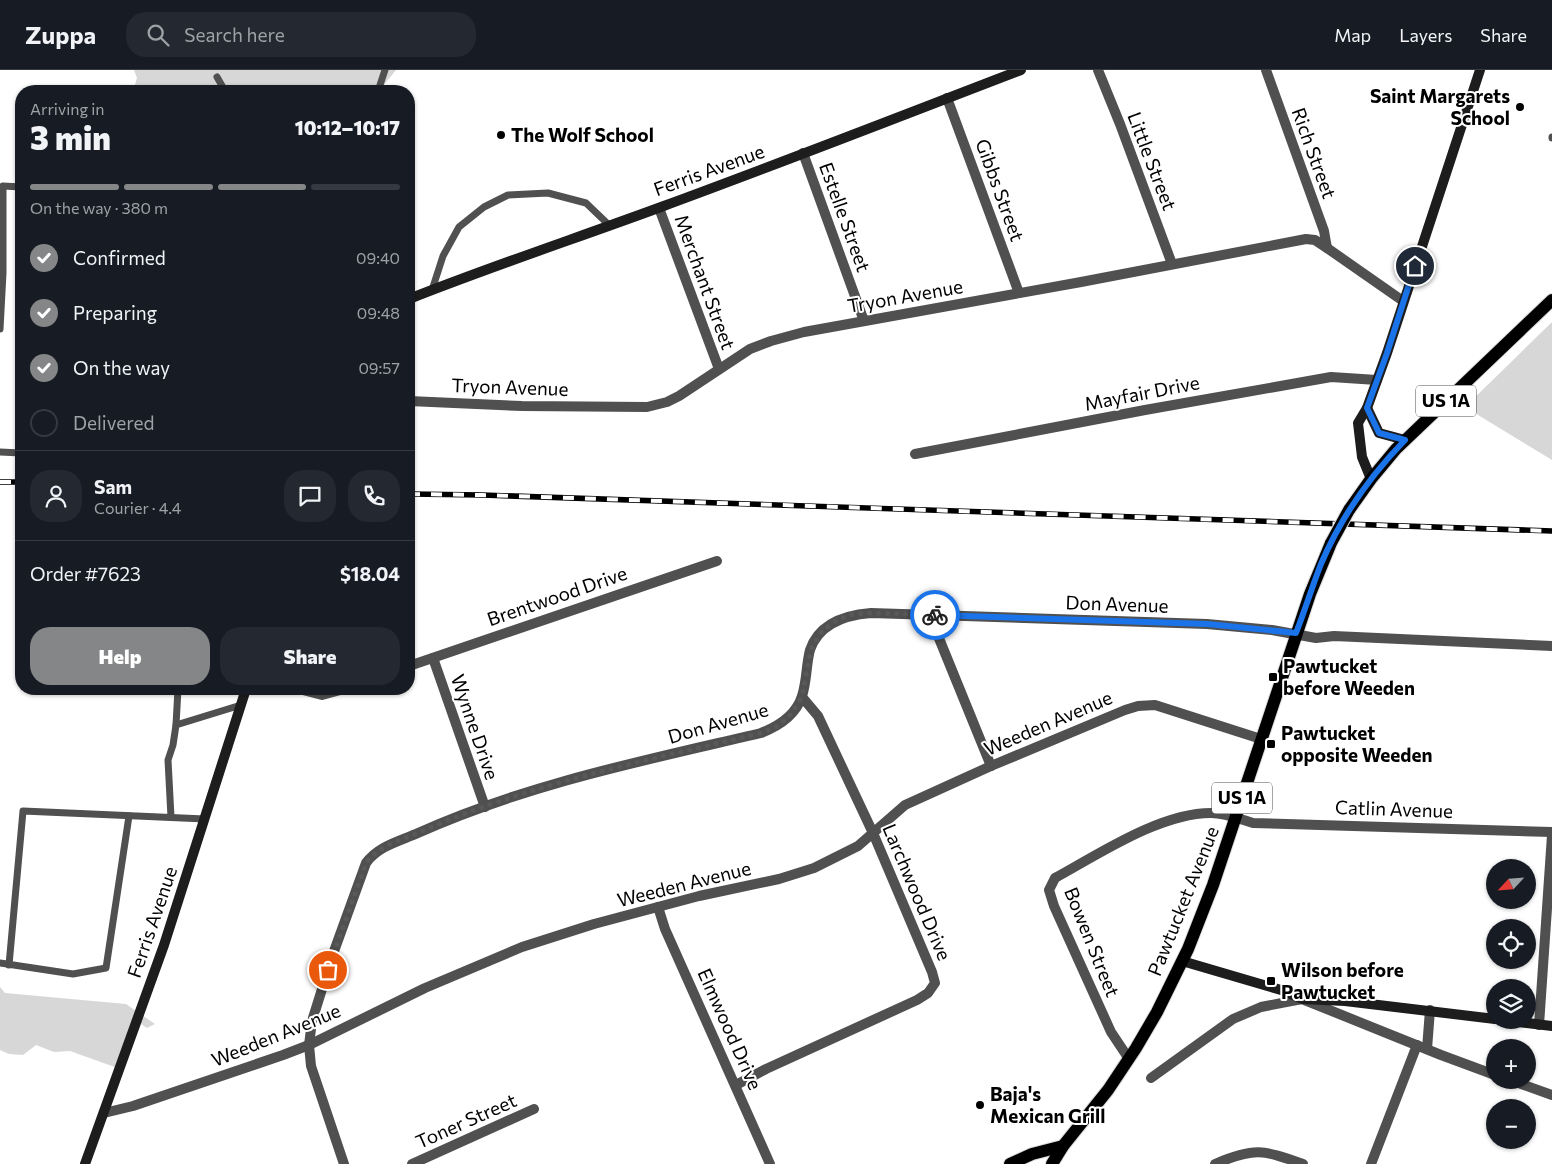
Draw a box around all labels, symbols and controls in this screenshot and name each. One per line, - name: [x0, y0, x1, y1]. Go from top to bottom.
- search box: [126, 12, 476, 57]
- text: Zuppa: [25, 20, 96, 49]
- icon: search: [144, 21, 172, 49]
- text: Search here: [184, 23, 285, 46]
- text: Map: [1334, 24, 1371, 46]
- text: Layers: [1399, 24, 1452, 46]
- text: Share: [1480, 24, 1527, 46]
- place label: Saint Margarets School: [1370, 84, 1510, 129]
- text: Arriving in: [30, 99, 104, 118]
- marker: Saint Margarets School: [1514, 101, 1526, 113]
- street label: Rich Street: [1287, 104, 1342, 202]
- street label: Little Street: [1123, 108, 1182, 213]
- text: 10:12–10:17: [295, 116, 400, 139]
- text: 3 min: [30, 117, 111, 157]
- place label: The Wolf School: [511, 123, 654, 146]
- marker: The Wolf School: [495, 129, 507, 141]
- street label: Gibbs Street: [971, 136, 1030, 244]
- street label: Ferris Avenue: [650, 139, 767, 200]
- street label: Estelle Street: [815, 159, 876, 275]
- text: On the way · 380 m: [30, 198, 168, 217]
- street label: Merchant Street: [670, 211, 741, 353]
- icon: check: [30, 244, 58, 272]
- pin: [1394, 245, 1436, 287]
- text: Confirmed: [73, 246, 166, 269]
- text: 09:40: [356, 248, 400, 267]
- icon: home: [1401, 252, 1429, 280]
- street label: Tryon Avenue: [845, 274, 964, 317]
- icon: check: [30, 299, 58, 327]
- text: Preparing: [73, 301, 157, 324]
- text: 09:48: [357, 303, 400, 322]
- icon: check: [30, 354, 58, 382]
- text: On the way: [73, 356, 170, 379]
- text: 09:57: [358, 358, 400, 377]
- street label: Mayfair Drive: [1082, 370, 1201, 415]
- street label: Tryon Avenue: [451, 373, 569, 400]
- road number: US 1A: [1416, 386, 1476, 416]
- text: Delivered: [73, 411, 154, 434]
- button: person: [30, 470, 82, 522]
- button: chat: [284, 470, 336, 522]
- button: phone: [348, 470, 400, 522]
- text: Sam: [94, 475, 132, 498]
- text: Courier · 4.4: [94, 498, 181, 517]
- street label: Brentwood Drive: [484, 561, 630, 630]
- text: Order #7623: [30, 562, 141, 585]
- text: $18.04: [340, 562, 400, 585]
- courier: [910, 590, 960, 640]
- street label: Don Avenue: [1065, 590, 1169, 617]
- icon: bike: [921, 601, 949, 629]
- button: Help: [30, 627, 210, 685]
- button: Share: [220, 627, 400, 685]
- place label: Pawtucket before Weeden: [1283, 654, 1415, 699]
- street label: Wynne Drive: [447, 671, 504, 783]
- marker: Pawtucket before Weeden: [1267, 671, 1279, 683]
- street label: Weeden Avenue: [980, 685, 1115, 760]
- street label: Don Avenue: [665, 697, 771, 748]
- place label: Pawtucket opposite Weeden: [1281, 721, 1432, 766]
- marker: Pawtucket opposite Weeden: [1265, 738, 1277, 750]
- road number: US 1A: [1212, 782, 1272, 814]
- street label: Catlin Avenue: [1334, 795, 1454, 822]
- street label: Larchwood Drive: [878, 820, 957, 964]
- street label: Pawtucket Avenue: [1142, 823, 1223, 979]
- street label: Weeden Avenue: [615, 856, 753, 911]
- north arrow: [1486, 859, 1536, 909]
- map controls: [1486, 859, 1536, 1149]
- street label: Ferris Avenue: [122, 863, 181, 981]
- street label: Bowen Street: [1060, 884, 1125, 1000]
- button: locate: [1486, 919, 1536, 969]
- pin: [307, 949, 349, 991]
- icon: bag: [314, 956, 342, 984]
- place label: Wilson before Pawtucket: [1281, 958, 1404, 1003]
- street label: Elmwood Drive: [693, 964, 768, 1093]
- marker: Wilson before Pawtucket: [1265, 975, 1277, 987]
- button: layers: [1486, 979, 1536, 1029]
- street label: Weeden Avenue: [208, 998, 344, 1071]
- button: +: [1486, 1039, 1536, 1089]
- place label: Baja's Mexican Grill: [990, 1082, 1105, 1127]
- street label: Toner Street: [412, 1088, 520, 1153]
- marker: Baja's Mexican Grill: [974, 1099, 986, 1111]
- button: −: [1486, 1099, 1536, 1149]

